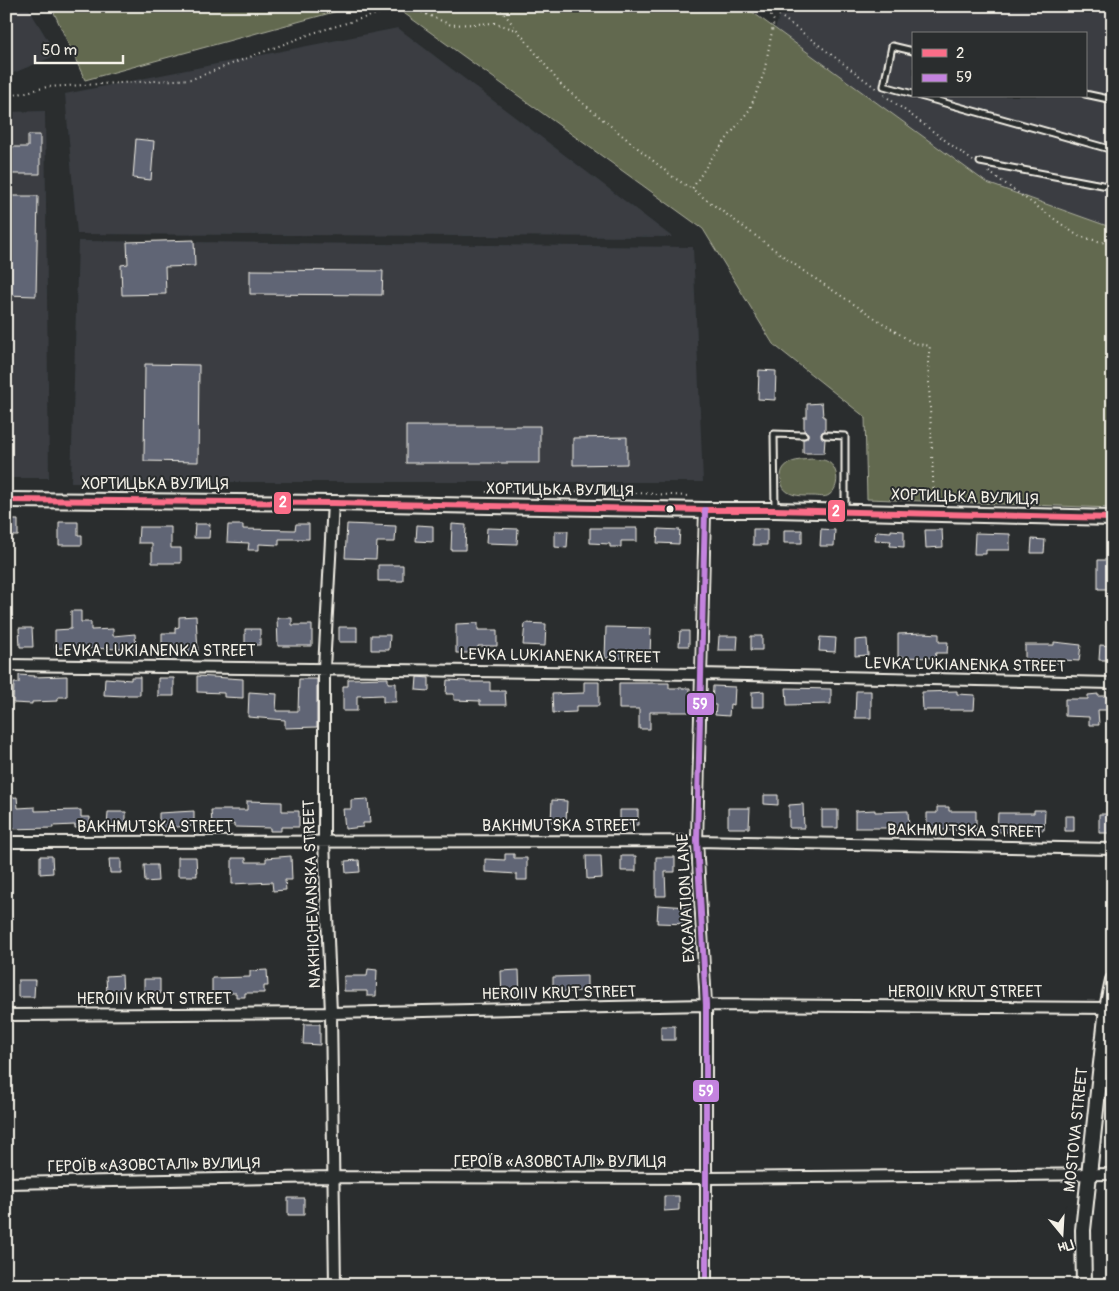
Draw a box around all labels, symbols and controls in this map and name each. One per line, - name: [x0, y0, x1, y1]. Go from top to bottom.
- scale bar: [35, 32, 122, 64]
- legend: [912, 32, 1086, 98]
- text: 50 m: [42, 41, 77, 60]
- text: 2: [956, 44, 964, 63]
- text: 59: [956, 68, 972, 87]
- street label: ХОРТИЦЬКА ВУЛИЦЯ: [81, 474, 229, 494]
- street label: ХОРТИЦЬКА ВУЛИЦЯ: [486, 479, 634, 501]
- street label: ХОРТИЦЬКА ВУЛИЦЯ: [891, 484, 1039, 510]
- line badge: 2: [273, 491, 292, 515]
- text: 2: [279, 494, 287, 511]
- line badge: 2: [827, 499, 846, 523]
- text: 2: [832, 503, 840, 520]
- unlabelled marker: [665, 504, 675, 514]
- street label: LEVKA LUKIANENKA STREET: [54, 641, 256, 661]
- street label: LEVKA LUKIANENKA STREET: [459, 644, 661, 668]
- street label: LEVKA LUKIANENKA STREET: [864, 653, 1066, 677]
- line badge: 59: [686, 692, 715, 716]
- text: 59: [693, 696, 707, 713]
- street label: NAKHICHEVANSKA STREET: [299, 799, 325, 989]
- street label: BAKHMUTSKA STREET: [482, 816, 638, 836]
- street label: BAKHMUTSKA STREET: [77, 817, 233, 837]
- street label: BAKHMUTSKA STREET: [887, 820, 1043, 842]
- street label: EXCAVATION LANE: [673, 833, 699, 963]
- street label: HEROIIV KRUT STREET: [481, 982, 637, 1004]
- street label: HEROIIV KRUT STREET: [888, 982, 1043, 1002]
- street label: HEROIIV KRUT STREET: [77, 989, 232, 1009]
- street label: MOSTOVA STREET: [1060, 1067, 1093, 1193]
- line badge: 59: [692, 1079, 720, 1103]
- text: 59: [699, 1083, 713, 1100]
- street label: ГЕРОЇВ «АЗОВСТАЛІ» ВУЛИЦЯ: [454, 1152, 666, 1172]
- street label: ГЕРОЇВ «АЗОВСТАЛІ» ВУЛИЦЯ: [48, 1153, 260, 1177]
- north arrow: [1036, 1208, 1086, 1258]
- text: Пн: [1056, 1235, 1076, 1256]

